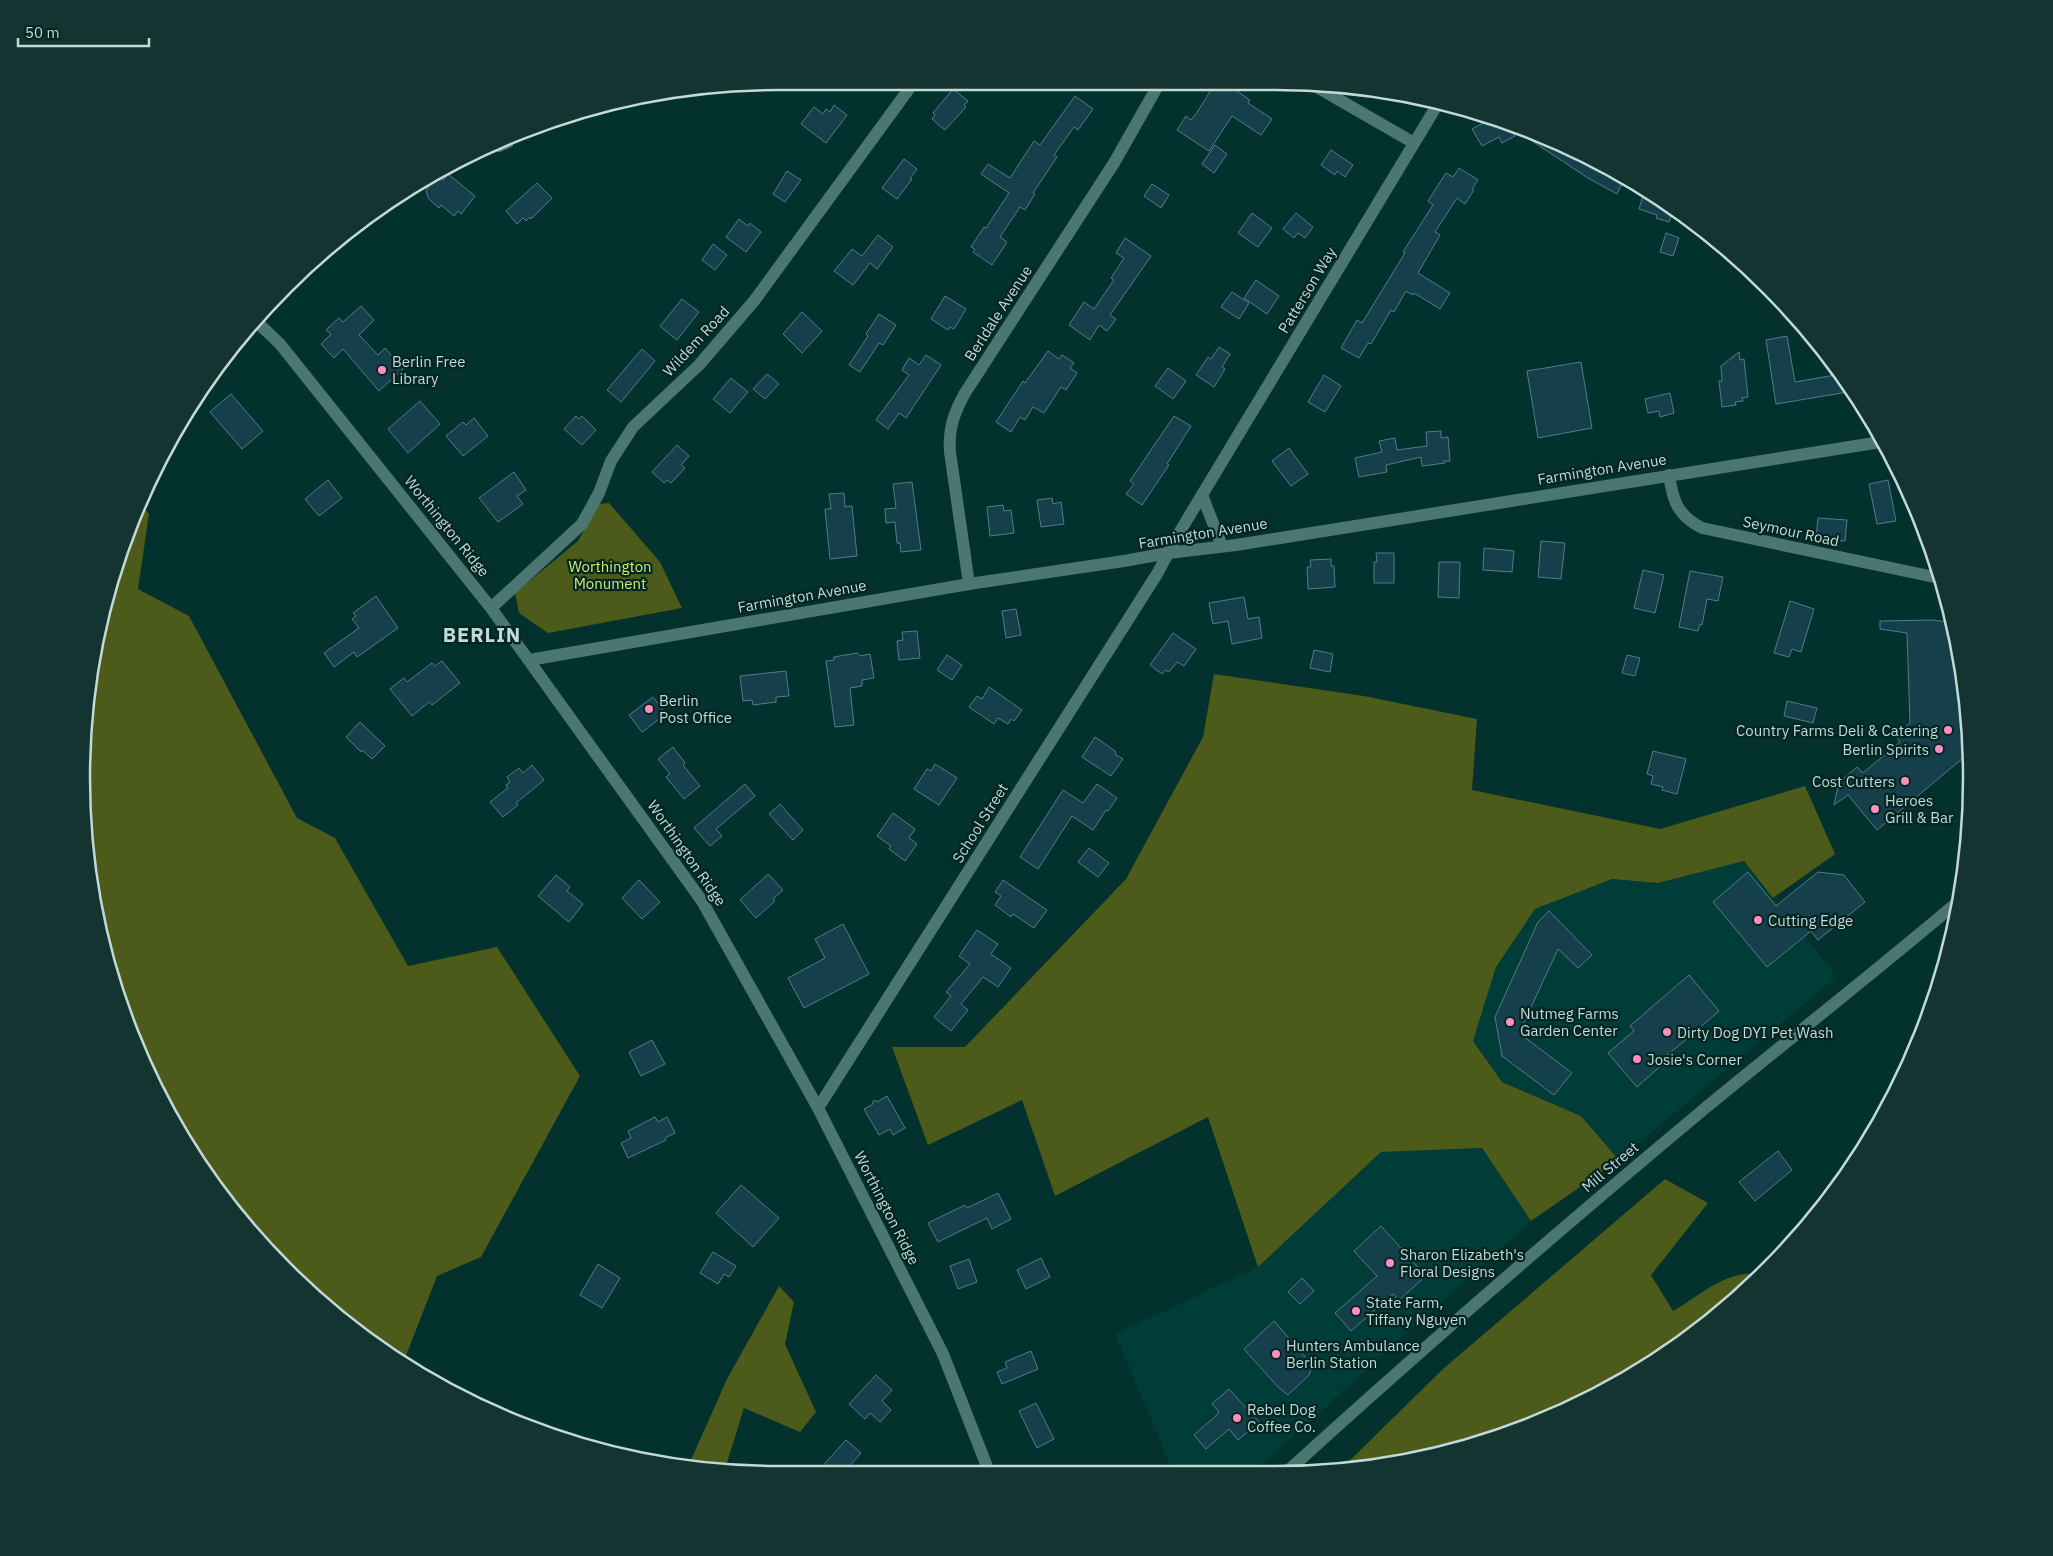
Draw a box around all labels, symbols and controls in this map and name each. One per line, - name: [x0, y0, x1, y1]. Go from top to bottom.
- scale bar: [18, 15, 149, 47]
- text: 50 m: [25, 23, 60, 42]
- street label: Patterson Way: [1274, 243, 1340, 337]
- street label: Berldale Avenue: [960, 262, 1036, 364]
- street label: Wildem Road: [659, 302, 733, 380]
- place label: Berlin Free Library: [392, 352, 465, 388]
- marker: Berlin Free Library: [376, 364, 388, 376]
- street label: Farmington Avenue: [1536, 449, 1668, 489]
- street label: Worthington Ridge: [400, 471, 494, 581]
- street label: Seymour Road: [1741, 512, 1841, 550]
- street label: Farmington Avenue: [1137, 513, 1269, 553]
- park label: Worthington Monument: [568, 557, 652, 593]
- street label: Farmington Avenue: [736, 575, 868, 617]
- district label: BERLIN: [443, 621, 521, 648]
- place label: Berlin Post Office: [659, 691, 732, 727]
- marker: Berlin Post Office: [643, 703, 655, 715]
- place label: Country Farms Deli & Catering: [1736, 721, 1938, 740]
- marker: Country Farms Deli & Catering: [1942, 724, 1954, 736]
- place label: Berlin Spirits: [1843, 740, 1929, 759]
- marker: Berlin Spirits: [1933, 743, 1945, 755]
- place label: Cost Cutters: [1812, 772, 1895, 791]
- marker: Cost Cutters: [1899, 775, 1911, 787]
- street label: School Street: [948, 780, 1012, 866]
- place label: Heroes Grill & Bar: [1885, 791, 1954, 827]
- street label: Worthington Ridge: [643, 796, 731, 910]
- marker: Heroes Grill & Bar: [1869, 803, 1881, 815]
- place label: Cutting Edge: [1768, 911, 1853, 930]
- marker: Cutting Edge: [1752, 914, 1764, 926]
- place label: Nutmeg Farms Garden Center: [1520, 1004, 1619, 1040]
- marker: Nutmeg Farms Garden Center: [1504, 1016, 1516, 1028]
- place label: Dirty Dog DYI Pet Wash: [1677, 1023, 1834, 1042]
- marker: Dirty Dog DYI Pet Wash: [1661, 1026, 1673, 1038]
- place label: Josie's Corner: [1647, 1050, 1742, 1069]
- marker: Josie's Corner: [1631, 1053, 1643, 1065]
- street label: Mill Street: [1578, 1138, 1642, 1196]
- street label: Worthington Ridge: [850, 1148, 924, 1268]
- place label: Sharon Elizabeth's Floral Designs: [1400, 1245, 1524, 1281]
- marker: Sharon Elizabeth's Floral Designs: [1384, 1257, 1396, 1269]
- place label: State Farm, Tiffany Nguyen: [1366, 1293, 1467, 1329]
- marker: State Farm, Tiffany Nguyen: [1350, 1305, 1362, 1317]
- place label: Hunters Ambulance Berlin Station: [1286, 1336, 1420, 1372]
- marker: Hunters Ambulance Berlin Station: [1270, 1348, 1282, 1360]
- place label: Rebel Dog Coffee Co.: [1247, 1400, 1316, 1436]
- marker: Rebel Dog Coffee Co.: [1231, 1412, 1243, 1424]

